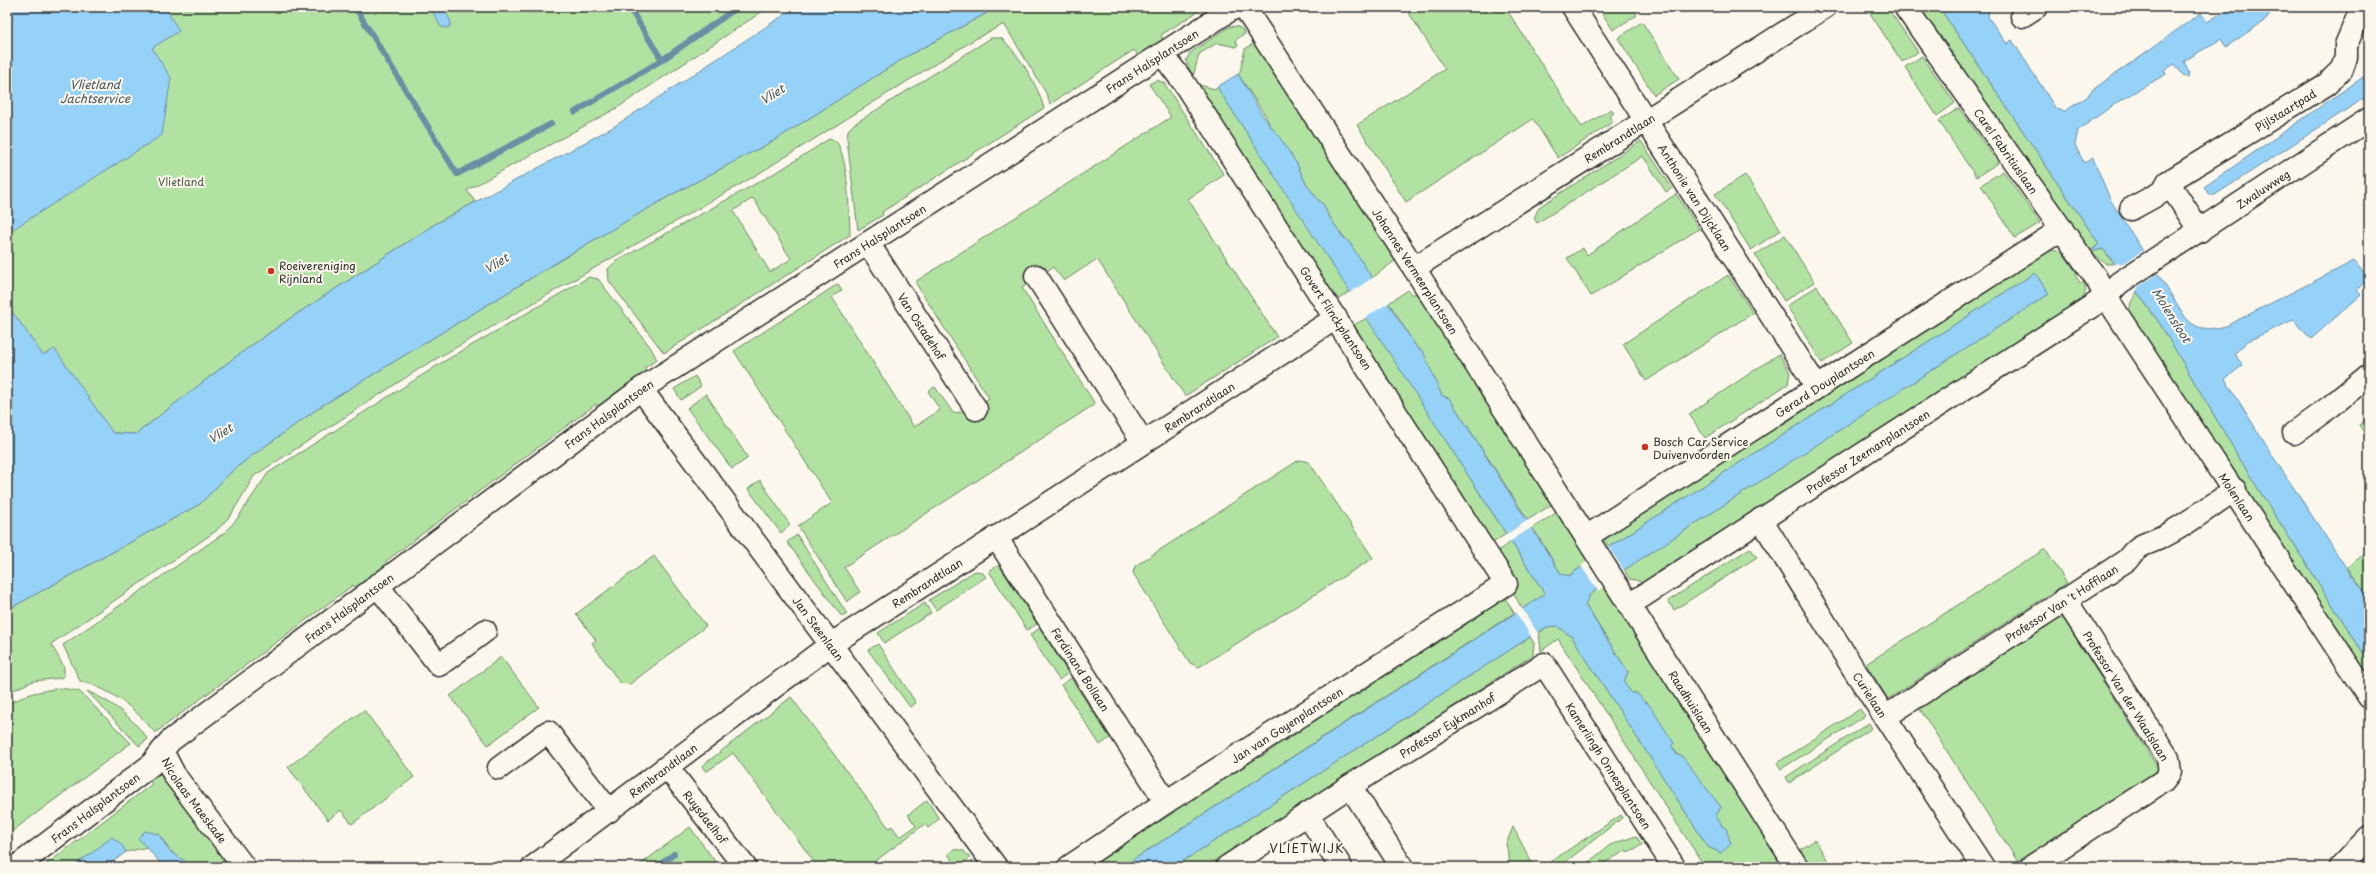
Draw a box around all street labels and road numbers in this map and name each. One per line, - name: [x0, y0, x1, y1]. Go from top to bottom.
- street label: Frans Halsplantsoen: [1102, 24, 1201, 97]
- street label: Pijlstaartpad: [2251, 84, 2319, 135]
- street label: Carel Fabritiuslaan: [1970, 105, 2043, 197]
- street label: Rembrandtlaan: [1580, 109, 1658, 167]
- street label: Anthonie van Dijcklaan: [1654, 140, 1736, 254]
- street label: Zwaluwweg: [2233, 165, 2293, 212]
- street label: Frans Halsplantsoen: [829, 200, 929, 272]
- street label: Johannes Vermeerplantsoen: [1369, 205, 1463, 338]
- street label: Govert Flinckplantsoen: [1296, 263, 1376, 373]
- street label: Van Ostadehof: [894, 289, 950, 363]
- street label: Gerard Douplantsoen: [1772, 344, 1877, 421]
- street label: Frans Halsplantsoen: [560, 375, 656, 452]
- street label: Rembrandtlaan: [1160, 377, 1238, 436]
- street label: Professor Zeemanplantsoen: [1803, 405, 1933, 497]
- street label: Molenlaan: [2215, 469, 2260, 525]
- street label: Rembrandtlaan: [888, 553, 966, 612]
- street label: Professor Van 't Hofflaan: [2001, 560, 2121, 646]
- street label: Frans Halsplantsoen: [301, 568, 397, 646]
- street label: Jan Steenlaan: [789, 592, 848, 664]
- street label: Ferdinand Bollaan: [1047, 624, 1114, 715]
- street label: Professor Van der Waalslaan: [2079, 628, 2173, 764]
- street label: Raadhuislaan: [1665, 667, 1718, 736]
- street label: Curielaan: [1849, 668, 1892, 721]
- street label: Jan van Goyenplantsoen: [1227, 682, 1346, 767]
- street label: Professor Eykmanhof: [1396, 688, 1499, 761]
- street label: Kamerlingh Onnesplantsoen: [1562, 699, 1656, 832]
- street label: Rembrandtlaan: [625, 739, 700, 801]
- street label: Nicolaas Maeskade: [158, 754, 231, 847]
- street label: Frans Halsplantsoen: [47, 768, 143, 846]
- street label: Ruysdaelhof: [679, 786, 732, 848]

